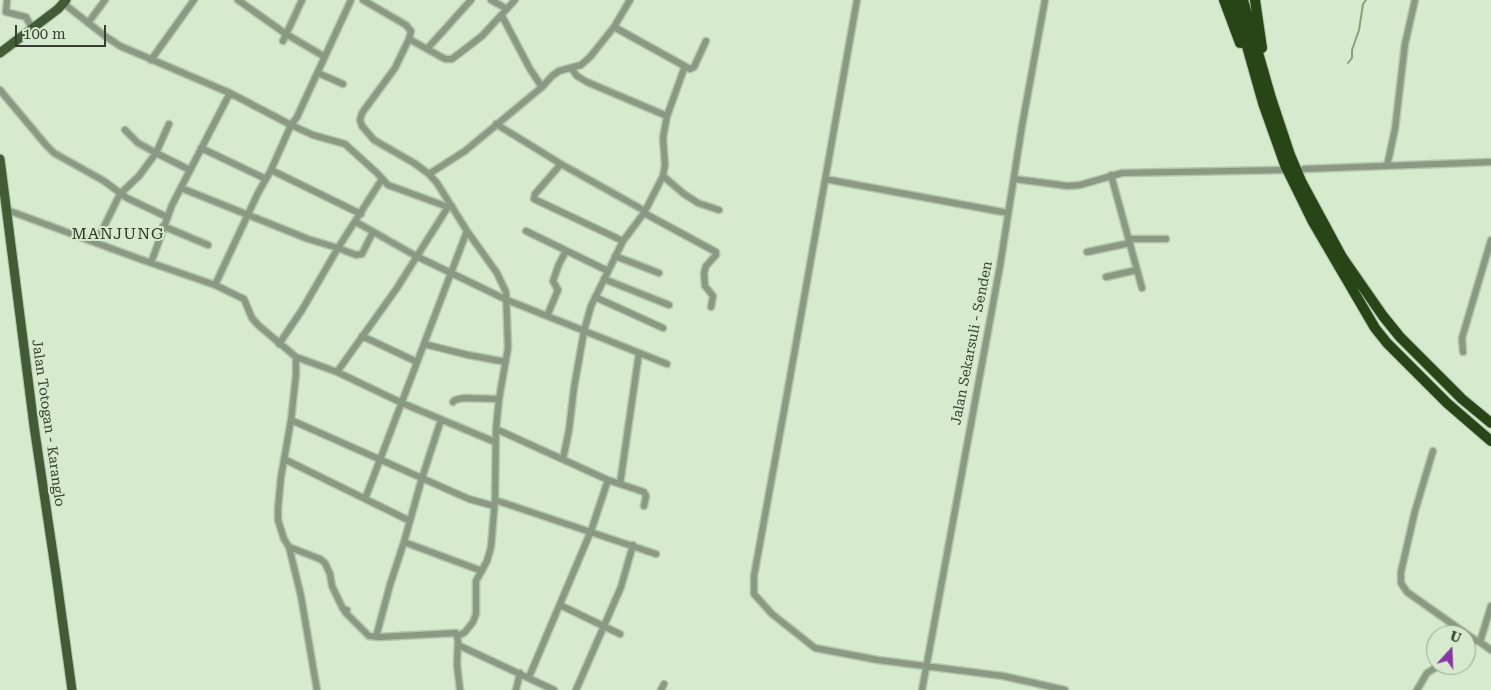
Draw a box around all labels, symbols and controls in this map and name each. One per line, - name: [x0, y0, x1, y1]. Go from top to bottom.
- scale bar: [18, 15, 109, 47]
- text: 100 m: [23, 25, 66, 43]
- district label: MANJUNG: [71, 224, 165, 244]
- street label: Jalan Sekarsuli - Senden: [948, 260, 996, 426]
- street label: Jalan Totogan - Karanglo: [28, 338, 68, 508]
- north arrow: [1426, 625, 1476, 675]
- text: U: [1448, 627, 1464, 646]

